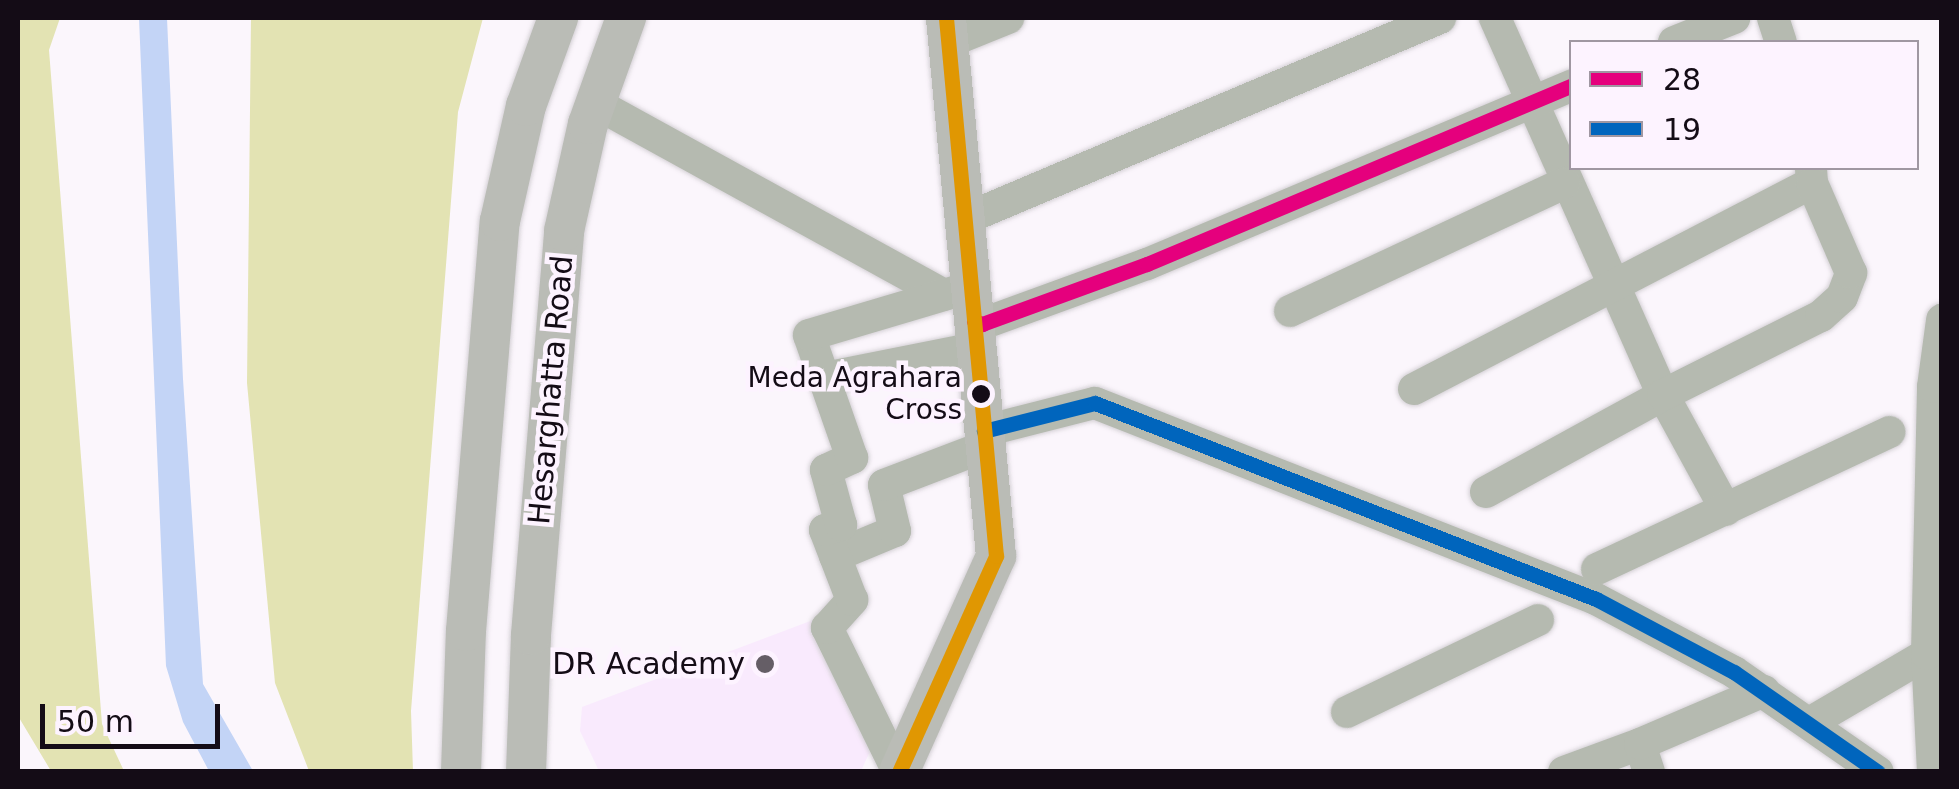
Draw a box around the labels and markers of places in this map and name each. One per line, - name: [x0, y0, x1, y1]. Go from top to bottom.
- place label: Meda Agrahara Cross: [748, 361, 962, 427]
- marker: Meda Agrahara Cross: [971, 384, 991, 404]
- place label: DR Academy: [552, 646, 745, 682]
- marker: DR Academy: [754, 653, 776, 675]

